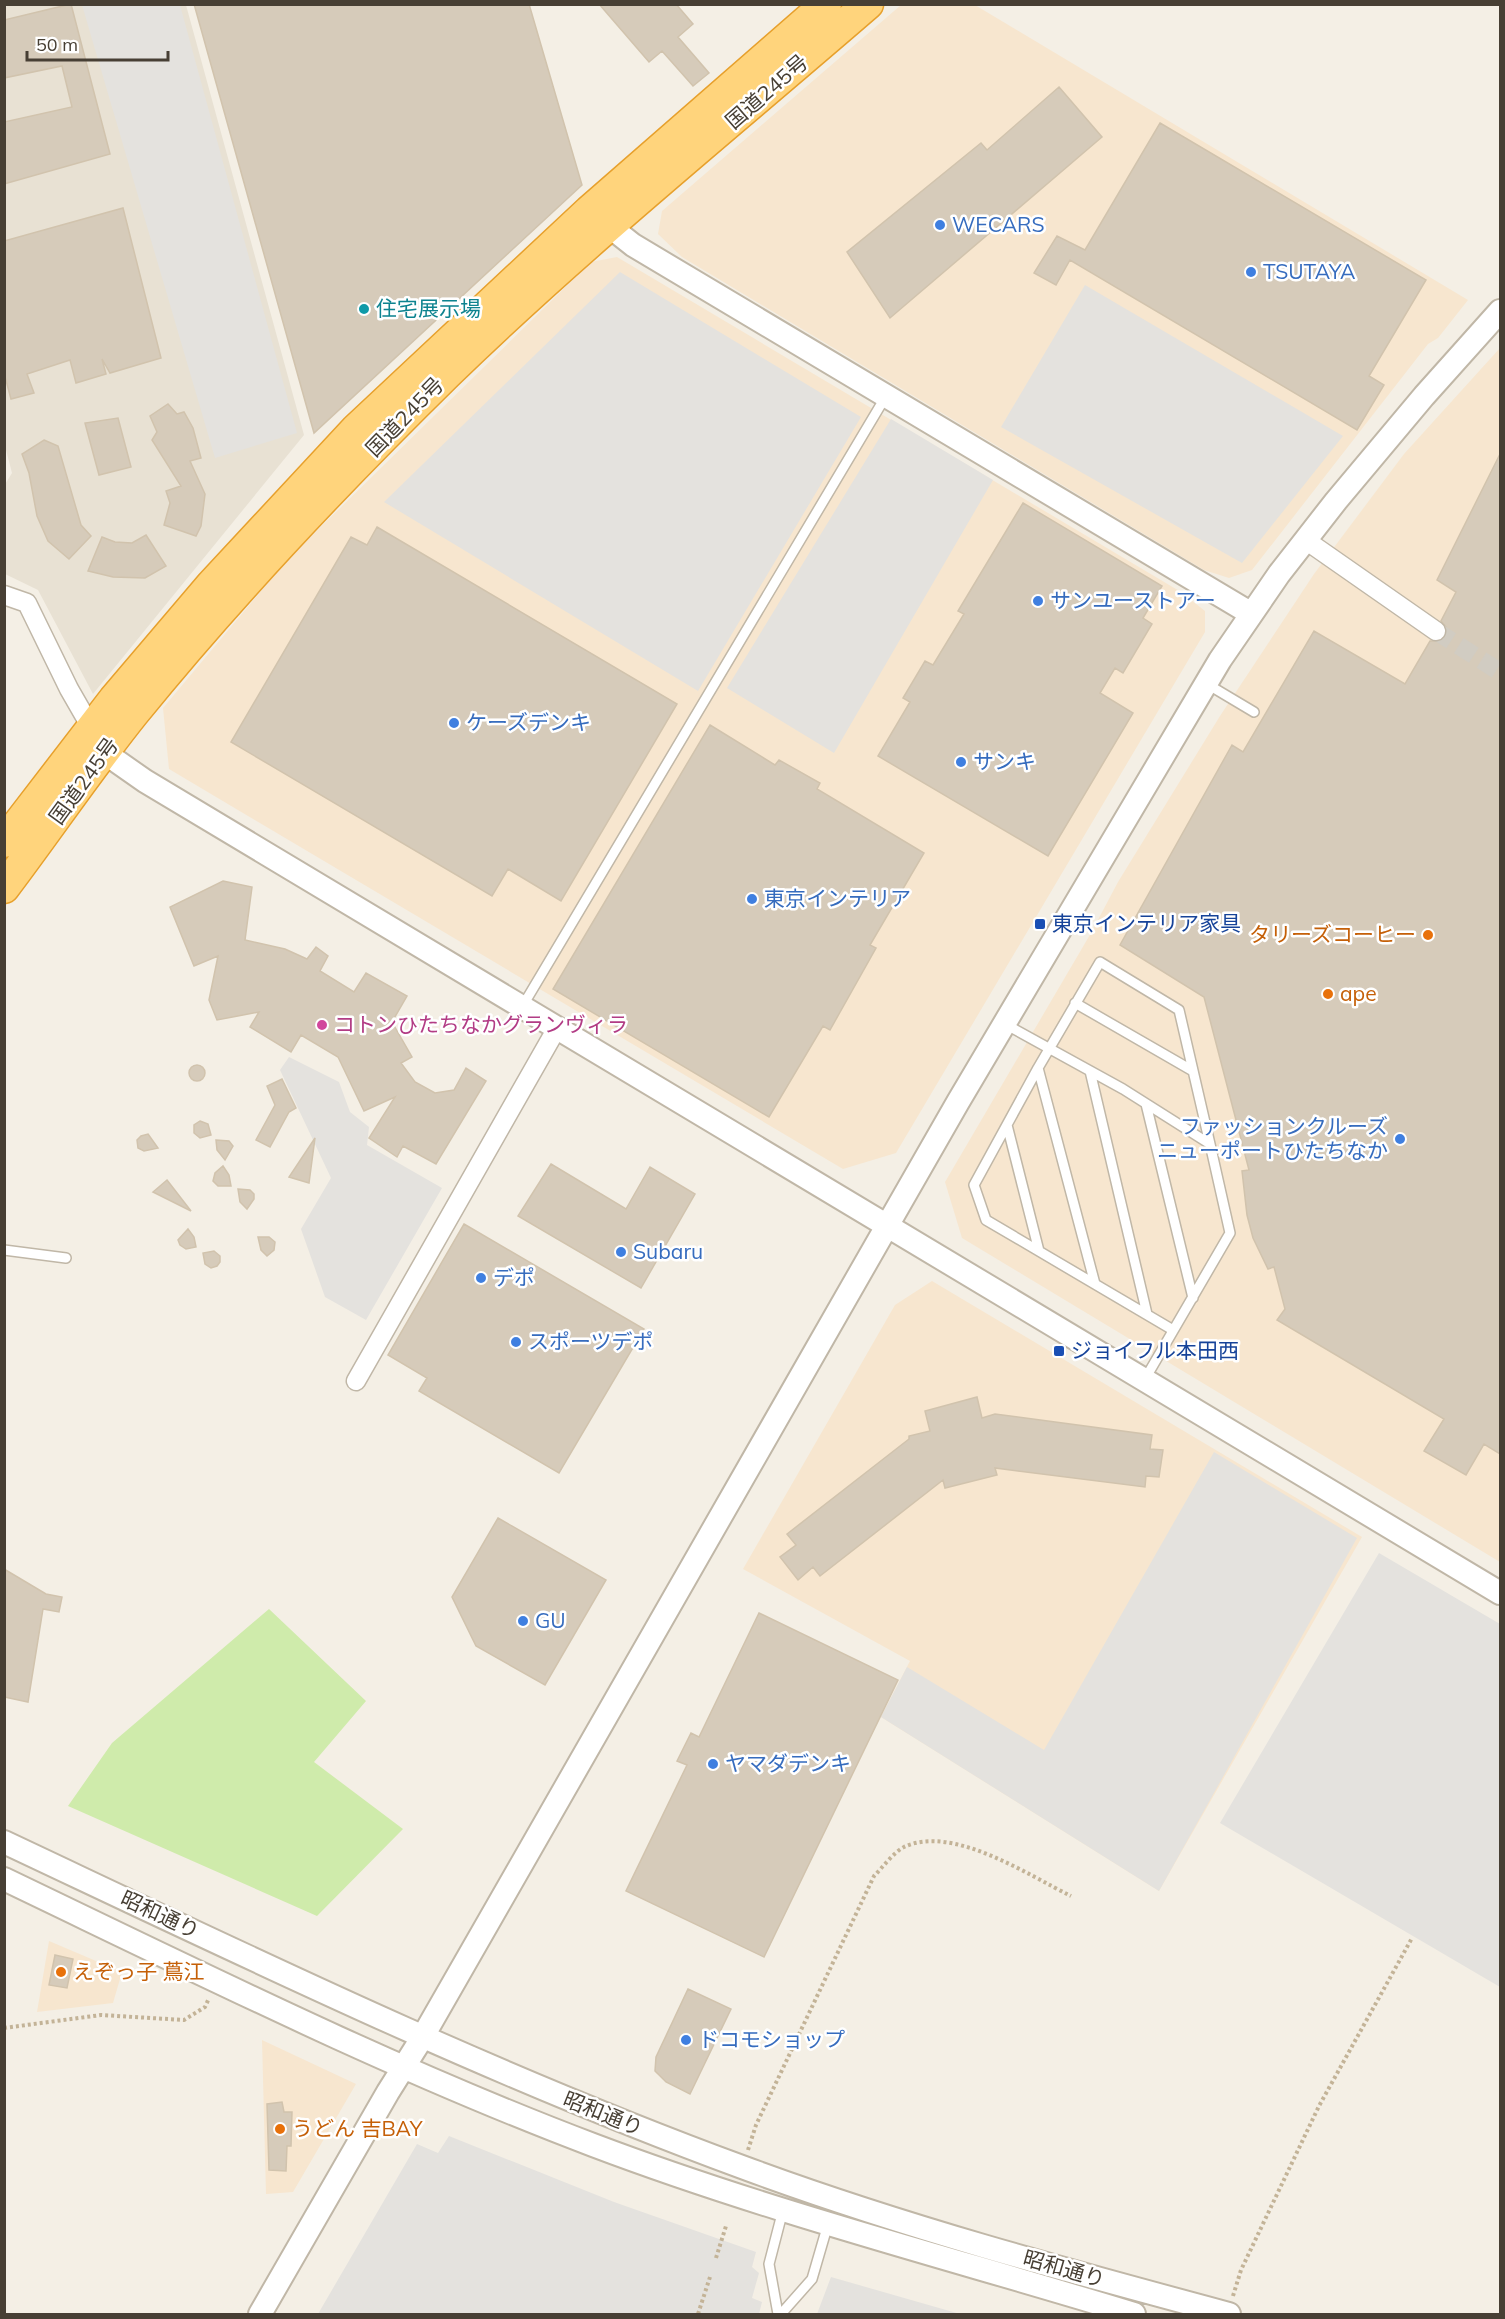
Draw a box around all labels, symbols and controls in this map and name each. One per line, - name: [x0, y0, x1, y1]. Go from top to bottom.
- scale bar: [27, 24, 168, 62]
- text: 50 m: [36, 33, 78, 56]
- street label: 国道245号: [720, 48, 813, 134]
- place label: WECARS: [952, 211, 1045, 237]
- marker: WECARS: [933, 218, 947, 232]
- place label: TSUTAYA: [1263, 258, 1356, 284]
- marker: TSUTAYA: [1244, 265, 1258, 279]
- place label: 住宅展示場: [376, 295, 481, 321]
- marker: 住宅展示場: [357, 302, 371, 316]
- street label: 国道245号: [360, 371, 449, 462]
- place label: サンユーストアー: [1050, 587, 1216, 613]
- marker: サンユーストアー: [1031, 594, 1045, 608]
- place label: ケーズデンキ: [466, 709, 591, 735]
- marker: ケーズデンキ: [447, 716, 461, 730]
- street label: 国道245号: [43, 732, 123, 829]
- place label: サンキ: [973, 748, 1036, 774]
- marker: サンキ: [954, 755, 968, 769]
- place label: 東京インテリア: [764, 885, 911, 911]
- marker: 東京インテリア: [745, 892, 759, 906]
- place label: 東京インテリア家具: [1052, 910, 1241, 936]
- marker: 東京インテリア家具: [1033, 917, 1047, 931]
- place label: タリーズコーヒー: [1249, 921, 1416, 947]
- marker: タリーズコーヒー: [1421, 928, 1435, 942]
- place label: ape: [1340, 980, 1377, 1006]
- marker: ape: [1321, 987, 1335, 1001]
- place label: コトンひたちなかグランヴィラ: [334, 1011, 628, 1037]
- marker: コトンひたちなかグランヴィラ: [315, 1018, 329, 1032]
- place label: ファッションクルーズ ニューポートひたちなか: [1157, 1113, 1388, 1163]
- marker: ファッションクルーズ ニューポートひたちなか: [1393, 1132, 1407, 1146]
- place label: Subaru: [633, 1238, 703, 1264]
- marker: Subaru: [614, 1245, 628, 1259]
- place label: デポ: [493, 1264, 535, 1290]
- marker: デポ: [474, 1271, 488, 1285]
- place label: スポーツデポ: [528, 1328, 654, 1354]
- marker: スポーツデポ: [509, 1335, 523, 1349]
- place label: ジョイフル本田西: [1071, 1337, 1239, 1363]
- marker: ジョイフル本田西: [1052, 1344, 1066, 1358]
- place label: GU: [535, 1607, 566, 1633]
- marker: GU: [516, 1614, 530, 1628]
- place label: ヤマダデンキ: [725, 1750, 851, 1776]
- marker: ヤマダデンキ: [706, 1757, 720, 1771]
- street label: 昭和通り: [117, 1885, 204, 1944]
- place label: えぞっ子 蔦江: [73, 1958, 204, 1984]
- marker: えぞっ子 蔦江: [54, 1965, 68, 1979]
- place label: ドコモショップ: [698, 2026, 845, 2052]
- marker: ドコモショップ: [679, 2033, 693, 2047]
- street label: 昭和通り: [560, 2085, 647, 2141]
- place label: うどん 吉BAY: [292, 2115, 423, 2141]
- marker: うどん 吉BAY: [273, 2122, 287, 2136]
- street label: 昭和通り: [1020, 2244, 1108, 2292]

